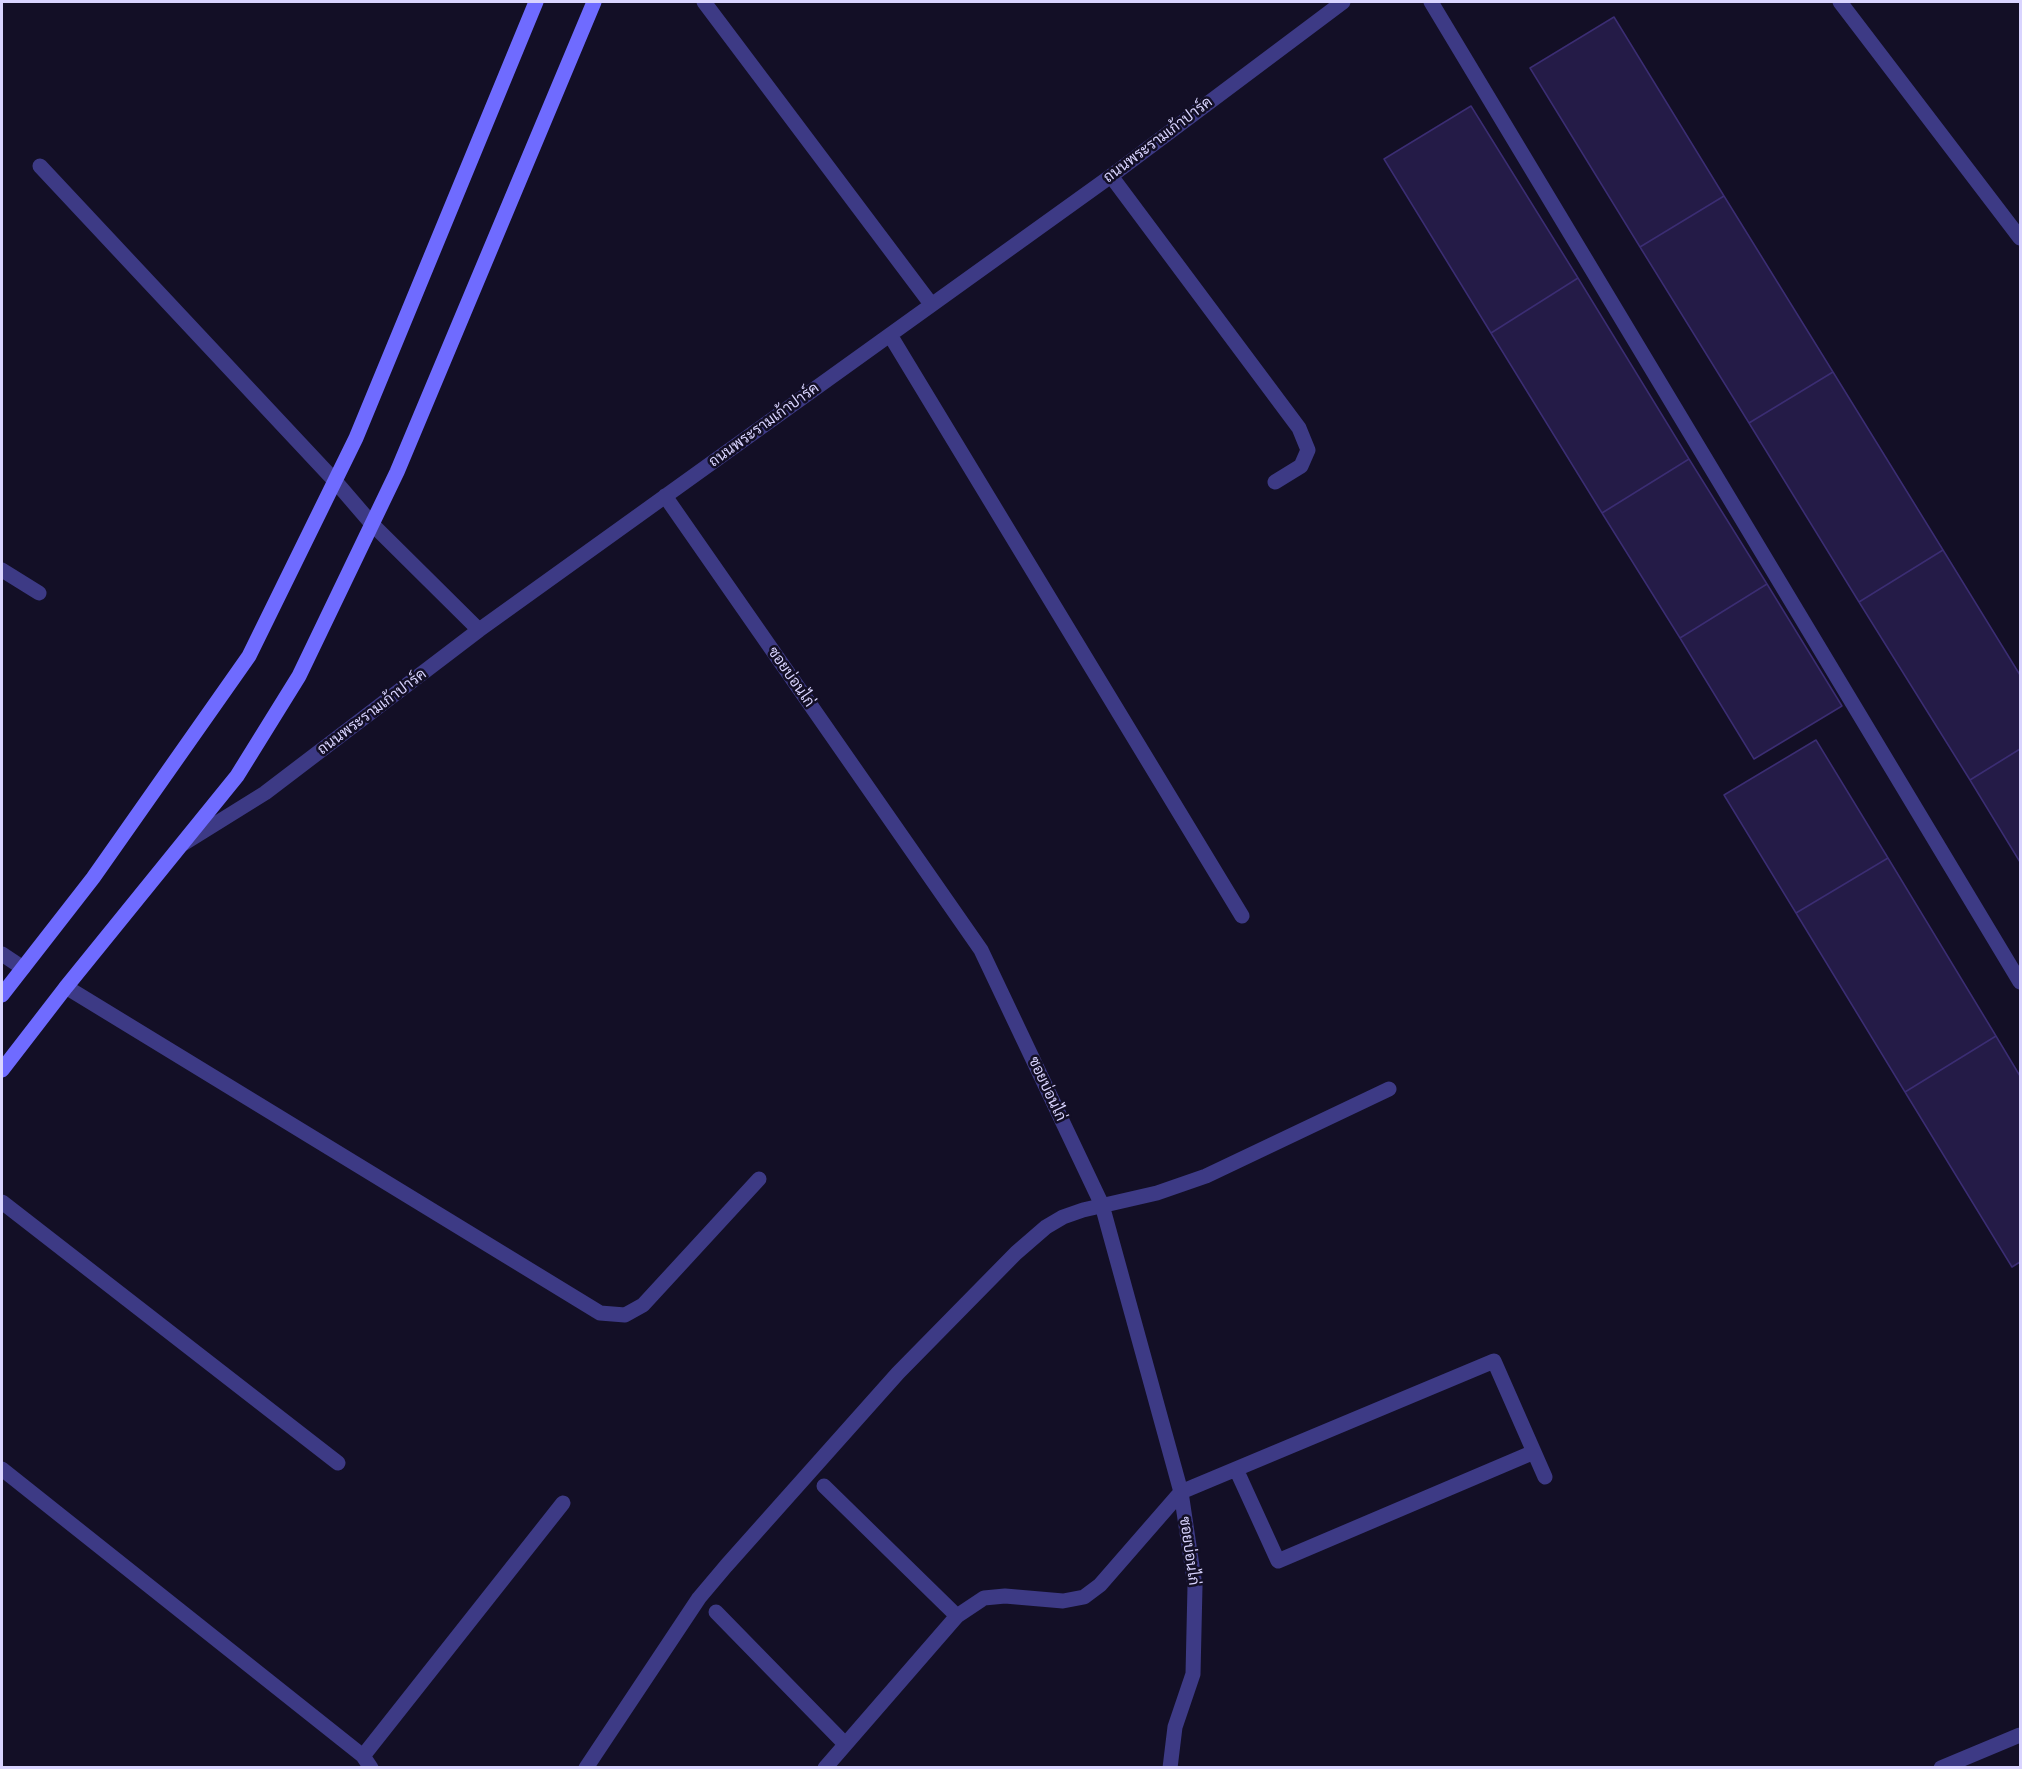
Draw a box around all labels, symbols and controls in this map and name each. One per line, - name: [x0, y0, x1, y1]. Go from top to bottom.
- street label: ถนนพระรามเก้าปาร์ค: [1100, 93, 1216, 187]
- street label: ถนนพระรามเก้าปาร์ค: [705, 379, 823, 471]
- street label: ซอยบ่อนไก่: [764, 644, 818, 710]
- street label: ถนนพระรามเก้าปาร์ค: [314, 665, 430, 759]
- street label: ซอยบ่อนไก่: [1024, 1054, 1070, 1124]
- street label: ซอยบ่อนไก่: [1175, 1516, 1203, 1586]

